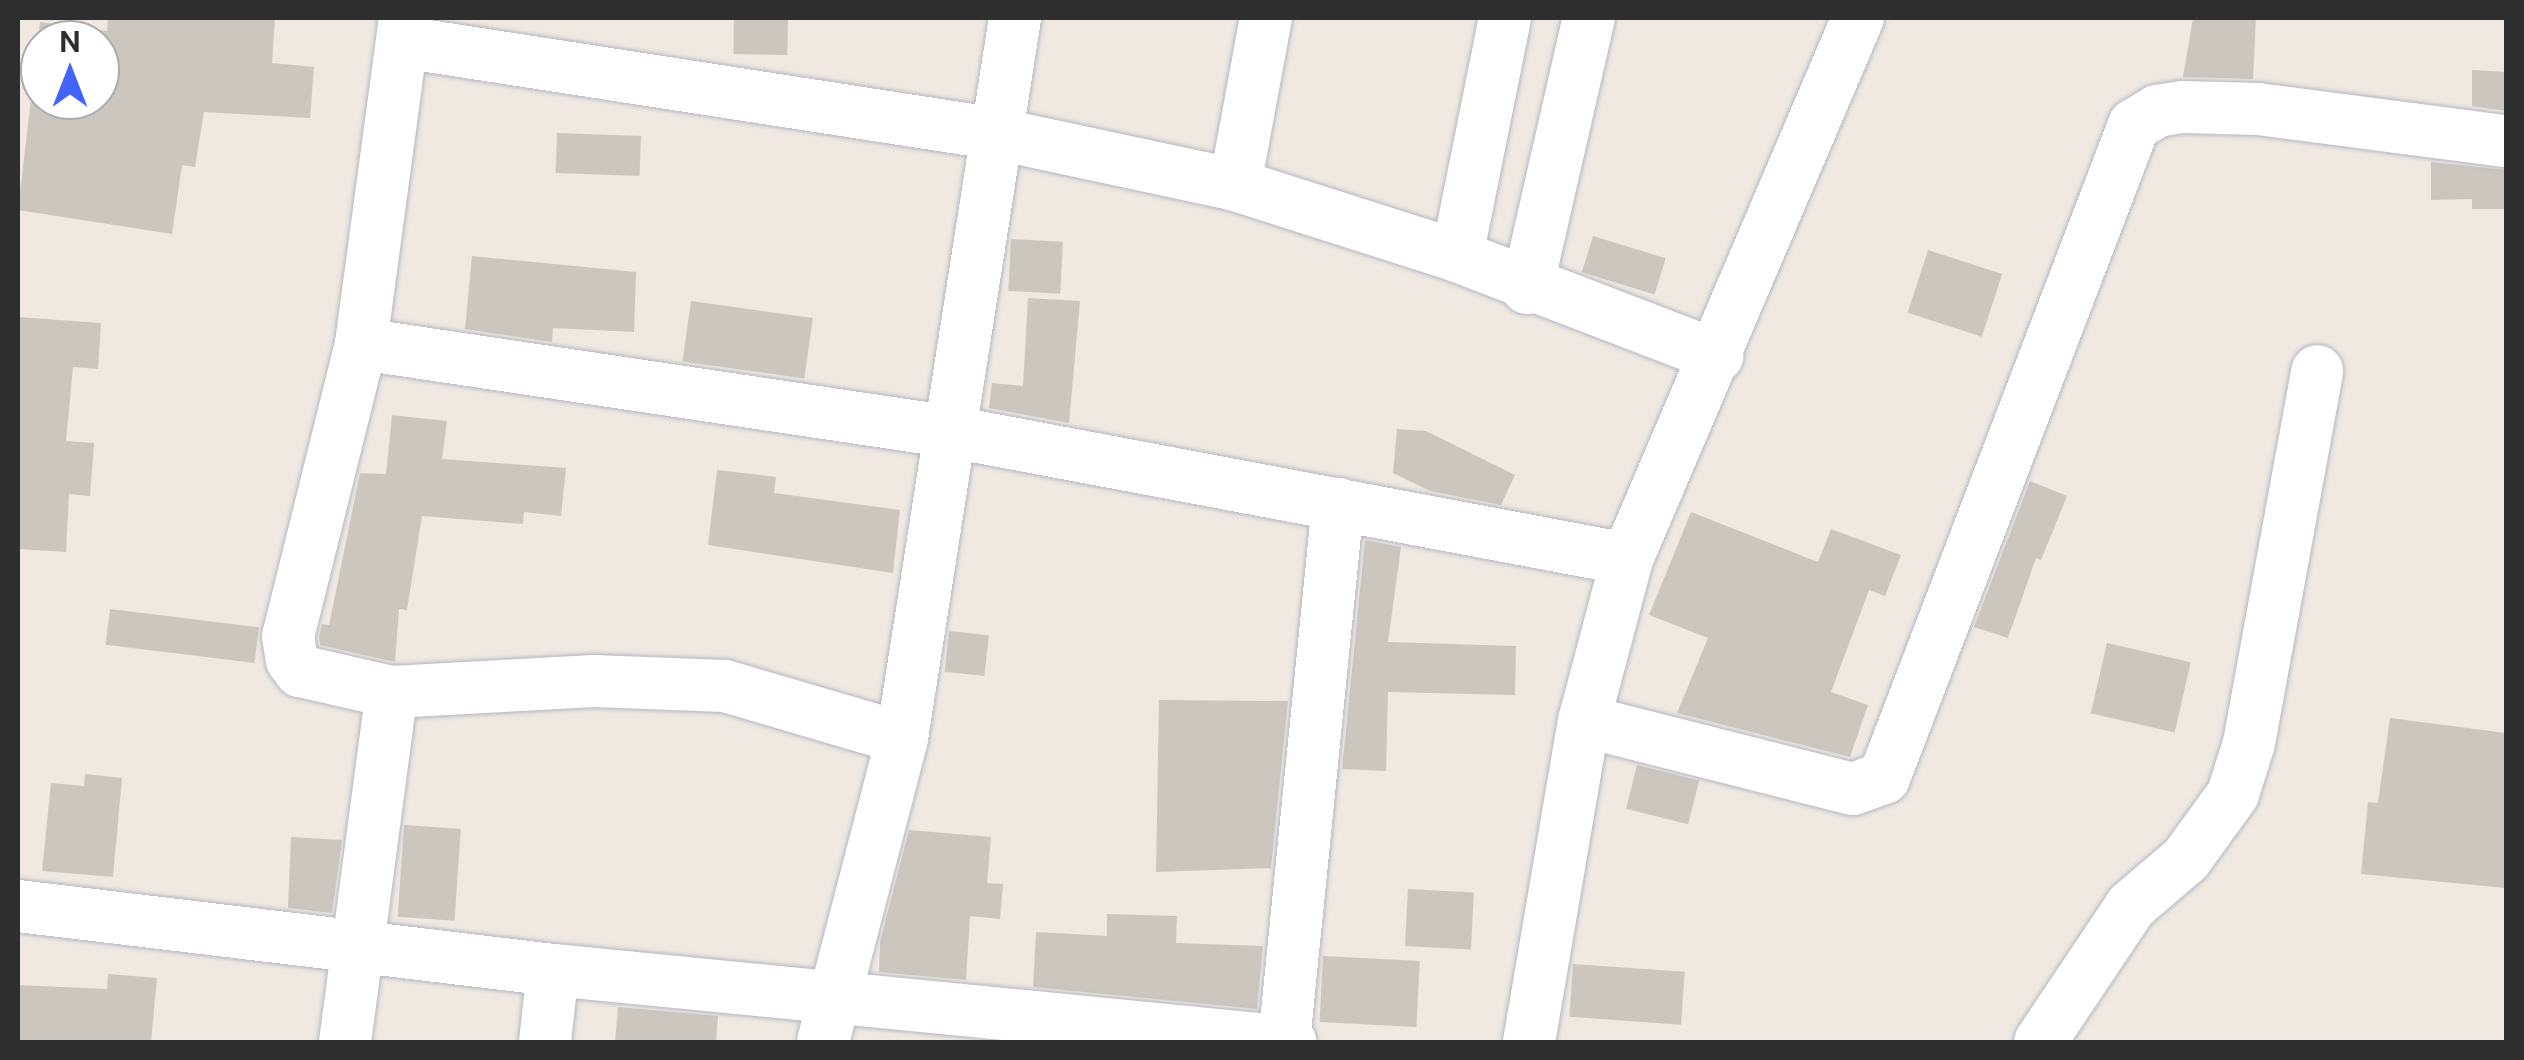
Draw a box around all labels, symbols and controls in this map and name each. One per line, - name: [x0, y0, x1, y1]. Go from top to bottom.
- north arrow: [20, 20, 120, 120]
- text: N: [59, 25, 81, 58]

